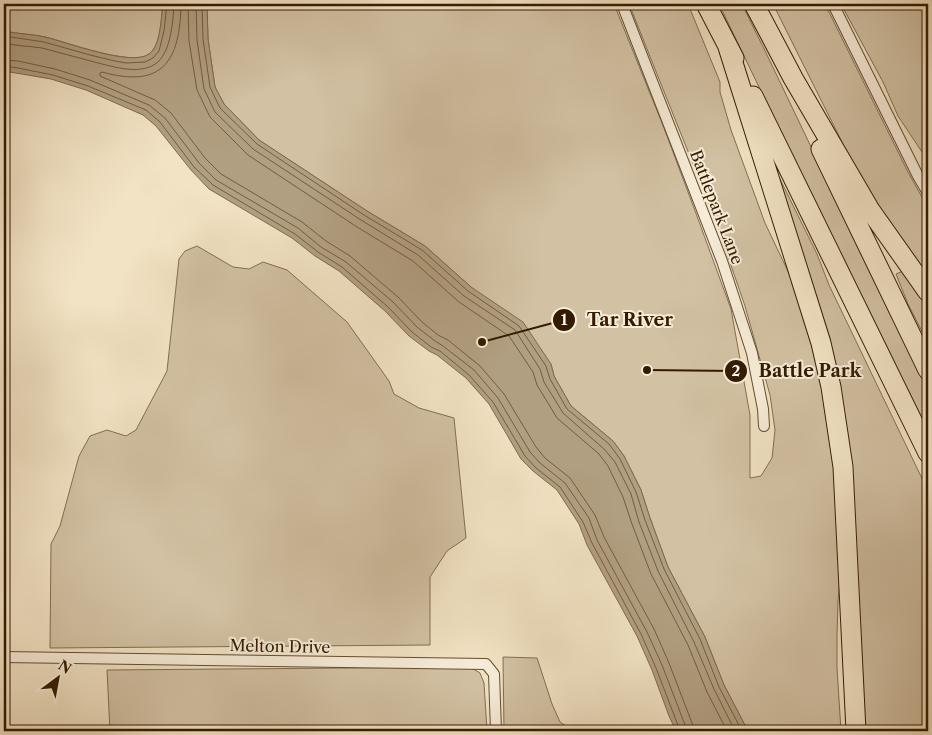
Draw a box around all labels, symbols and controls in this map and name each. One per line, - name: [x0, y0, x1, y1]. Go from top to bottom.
- street label: Battlepark Lane: [686, 147, 748, 267]
- callout: Tar River: [552, 303, 683, 336]
- text: Tar River: [587, 309, 673, 331]
- text: 1: [561, 310, 568, 329]
- callout: Battle Park: [724, 355, 872, 388]
- text: Battle Park: [759, 360, 863, 382]
- text: 2: [732, 361, 741, 380]
- street label: Melton Drive: [229, 635, 331, 657]
- north arrow: [32, 652, 82, 702]
- text: N: [55, 656, 75, 678]

